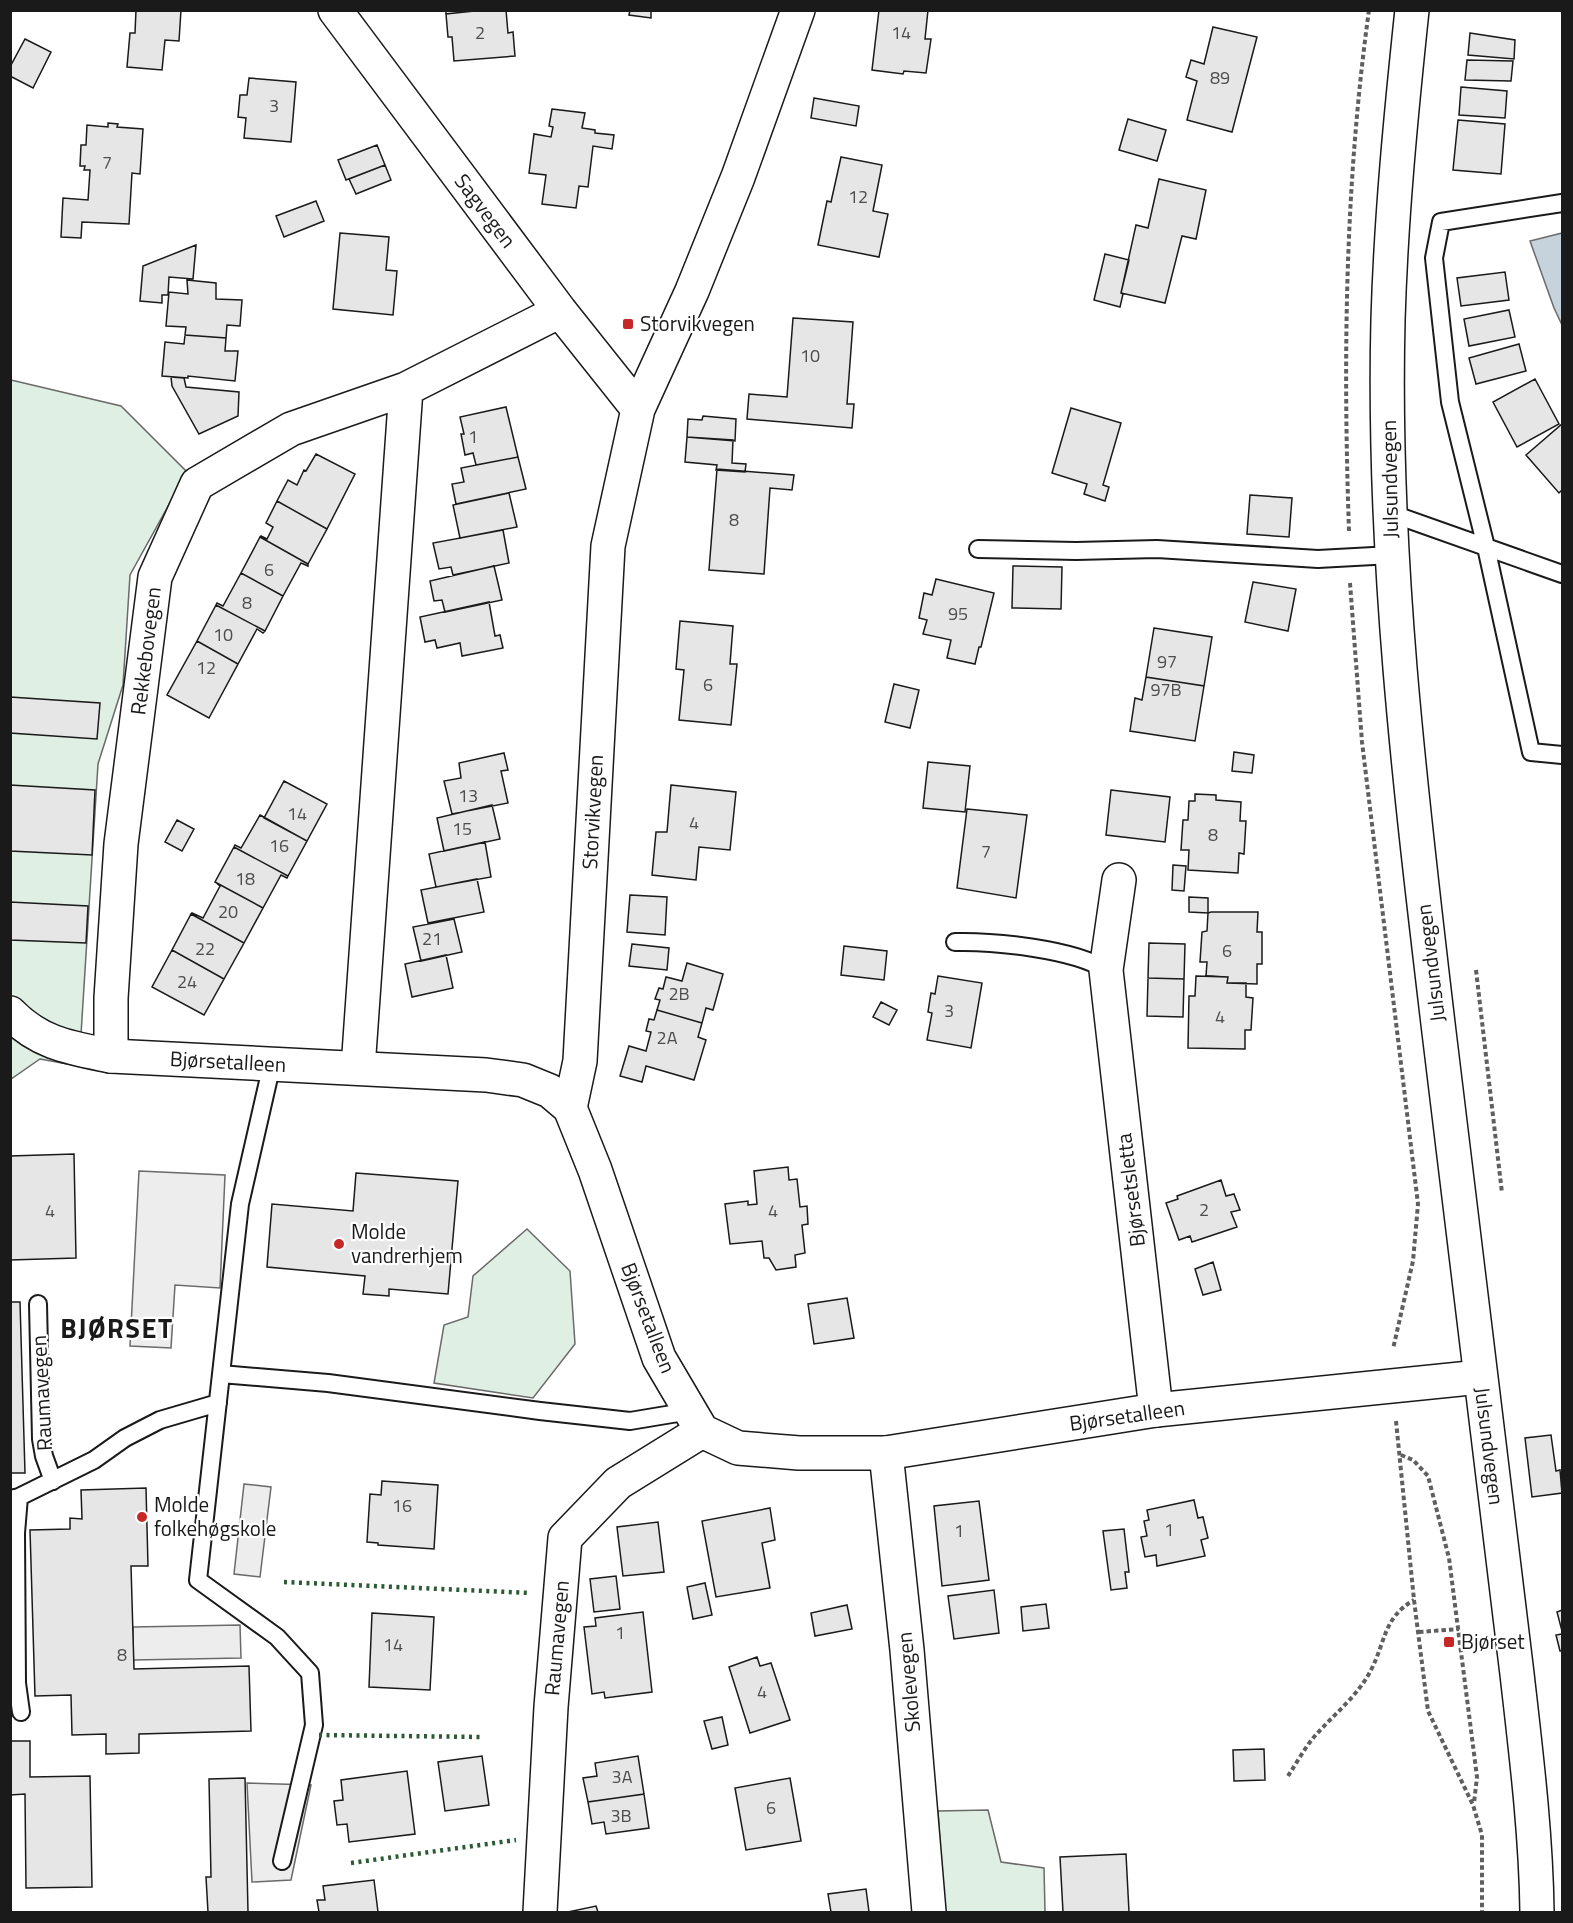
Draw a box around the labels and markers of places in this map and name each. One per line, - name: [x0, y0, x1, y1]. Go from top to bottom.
- place label: Storvikvegen: [640, 307, 755, 339]
- marker: Storvikvegen: [621, 317, 635, 331]
- place label: Molde vandrerhjem: [351, 1215, 463, 1271]
- marker: Molde vandrerhjem: [332, 1237, 346, 1251]
- place label: Molde folkehøgskole: [154, 1488, 276, 1544]
- marker: Molde folkehøgskole: [135, 1510, 149, 1524]
- place label: Bjørset: [1461, 1625, 1525, 1657]
- marker: Bjørset: [1442, 1635, 1456, 1649]

